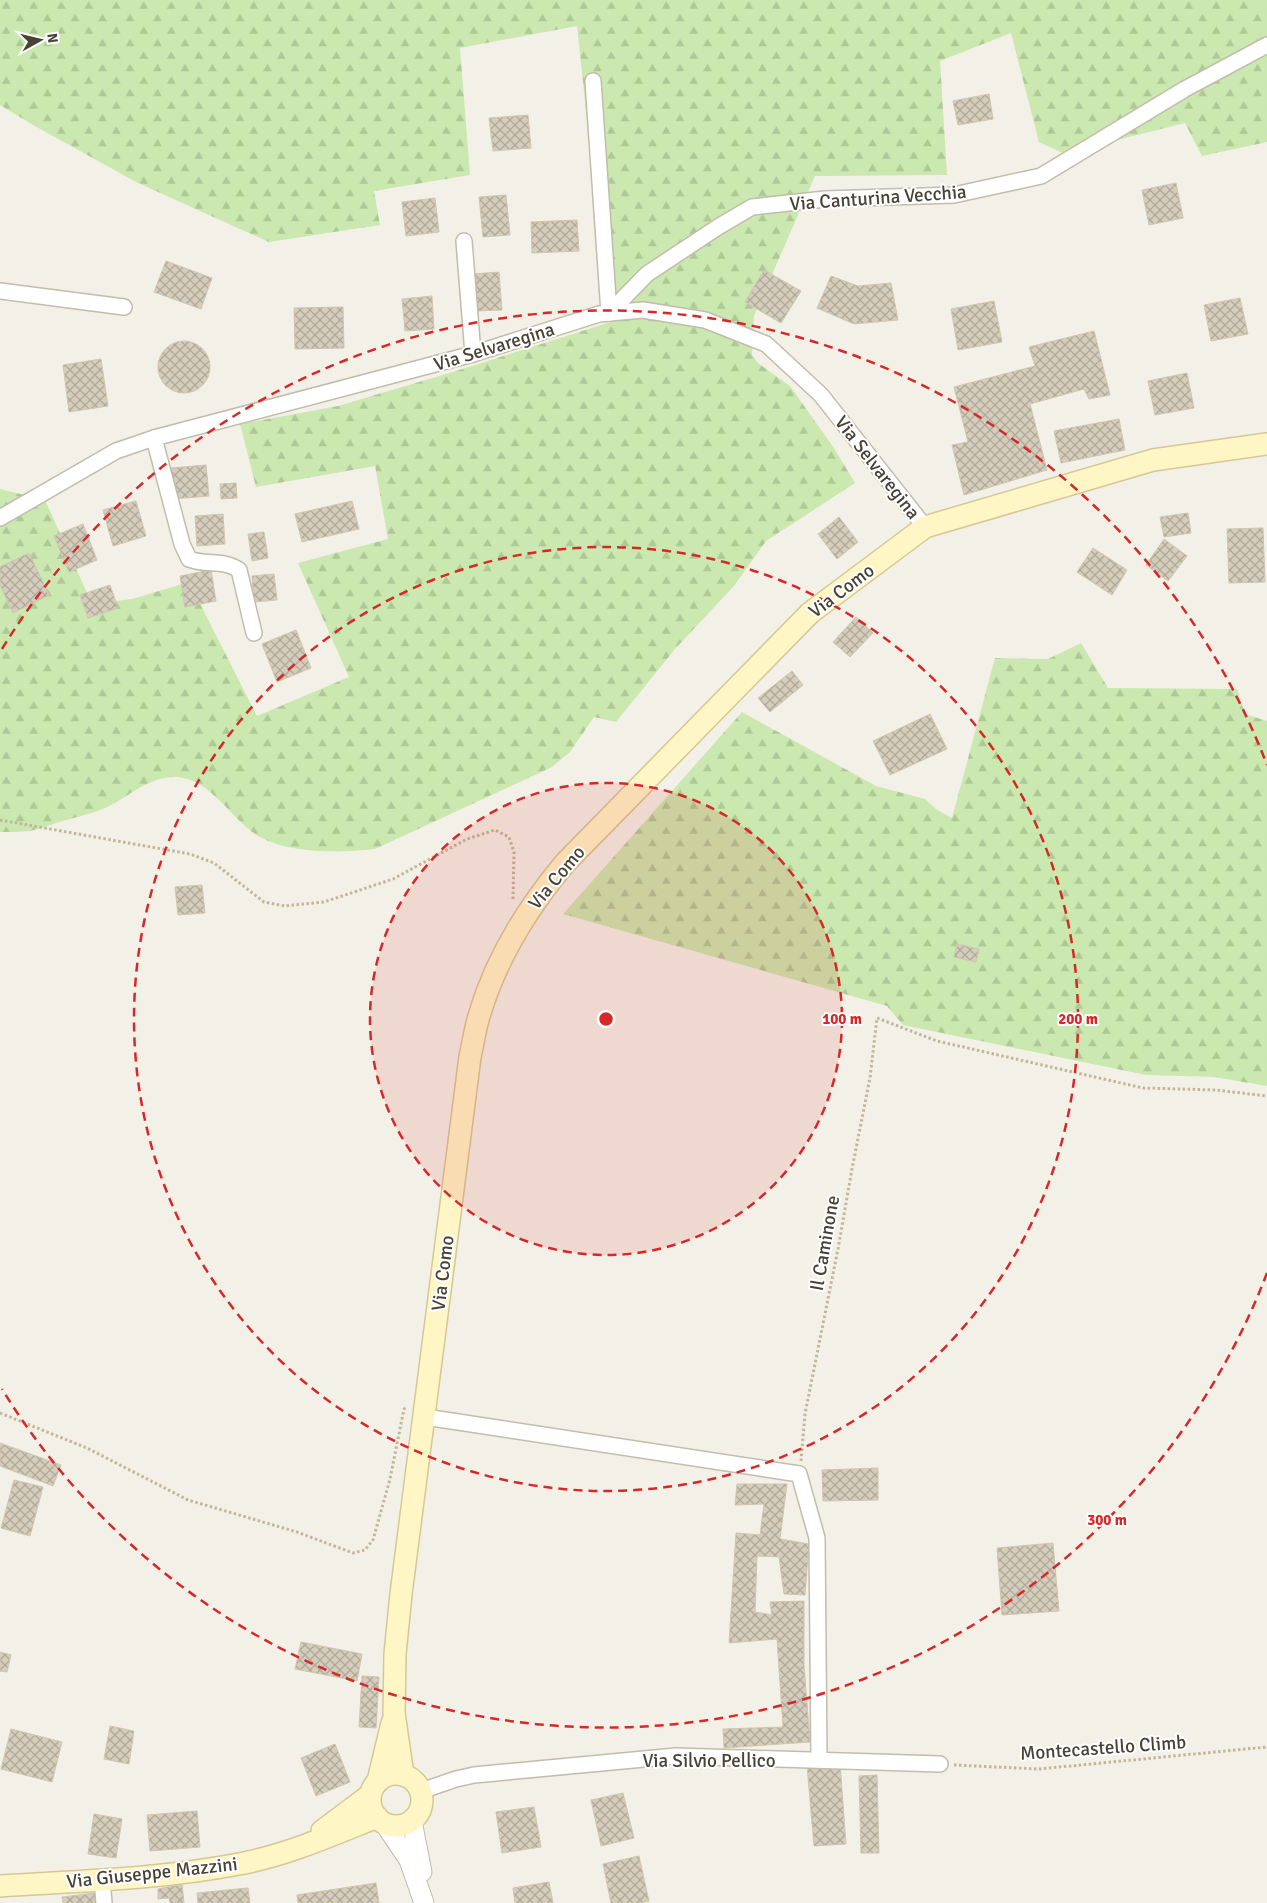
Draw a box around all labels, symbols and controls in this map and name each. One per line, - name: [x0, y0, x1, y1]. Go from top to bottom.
- north arrow: [15, 15, 65, 65]
- text: N: [43, 32, 61, 44]
- street label: Via Canturina Vecchia: [789, 180, 967, 216]
- street label: Via Selvaregina: [431, 317, 557, 377]
- street label: Via Selvaregina: [829, 411, 925, 524]
- street label: Via Como: [804, 558, 879, 623]
- street label: Via Como: [523, 841, 590, 915]
- centre of rings: [597, 1010, 615, 1028]
- text: 100 m: [822, 1010, 862, 1028]
- text: 200 m: [1058, 1010, 1098, 1028]
- street label: Il Caminone: [805, 1193, 845, 1293]
- street label: Via Como: [426, 1234, 460, 1312]
- text: 300 m: [1087, 1511, 1127, 1529]
- street label: Montecastello Climb: [1019, 1730, 1187, 1766]
- street label: Via Silvio Pellico: [642, 1749, 776, 1773]
- street label: Via Giuseppe Mazzini: [65, 1852, 239, 1894]

